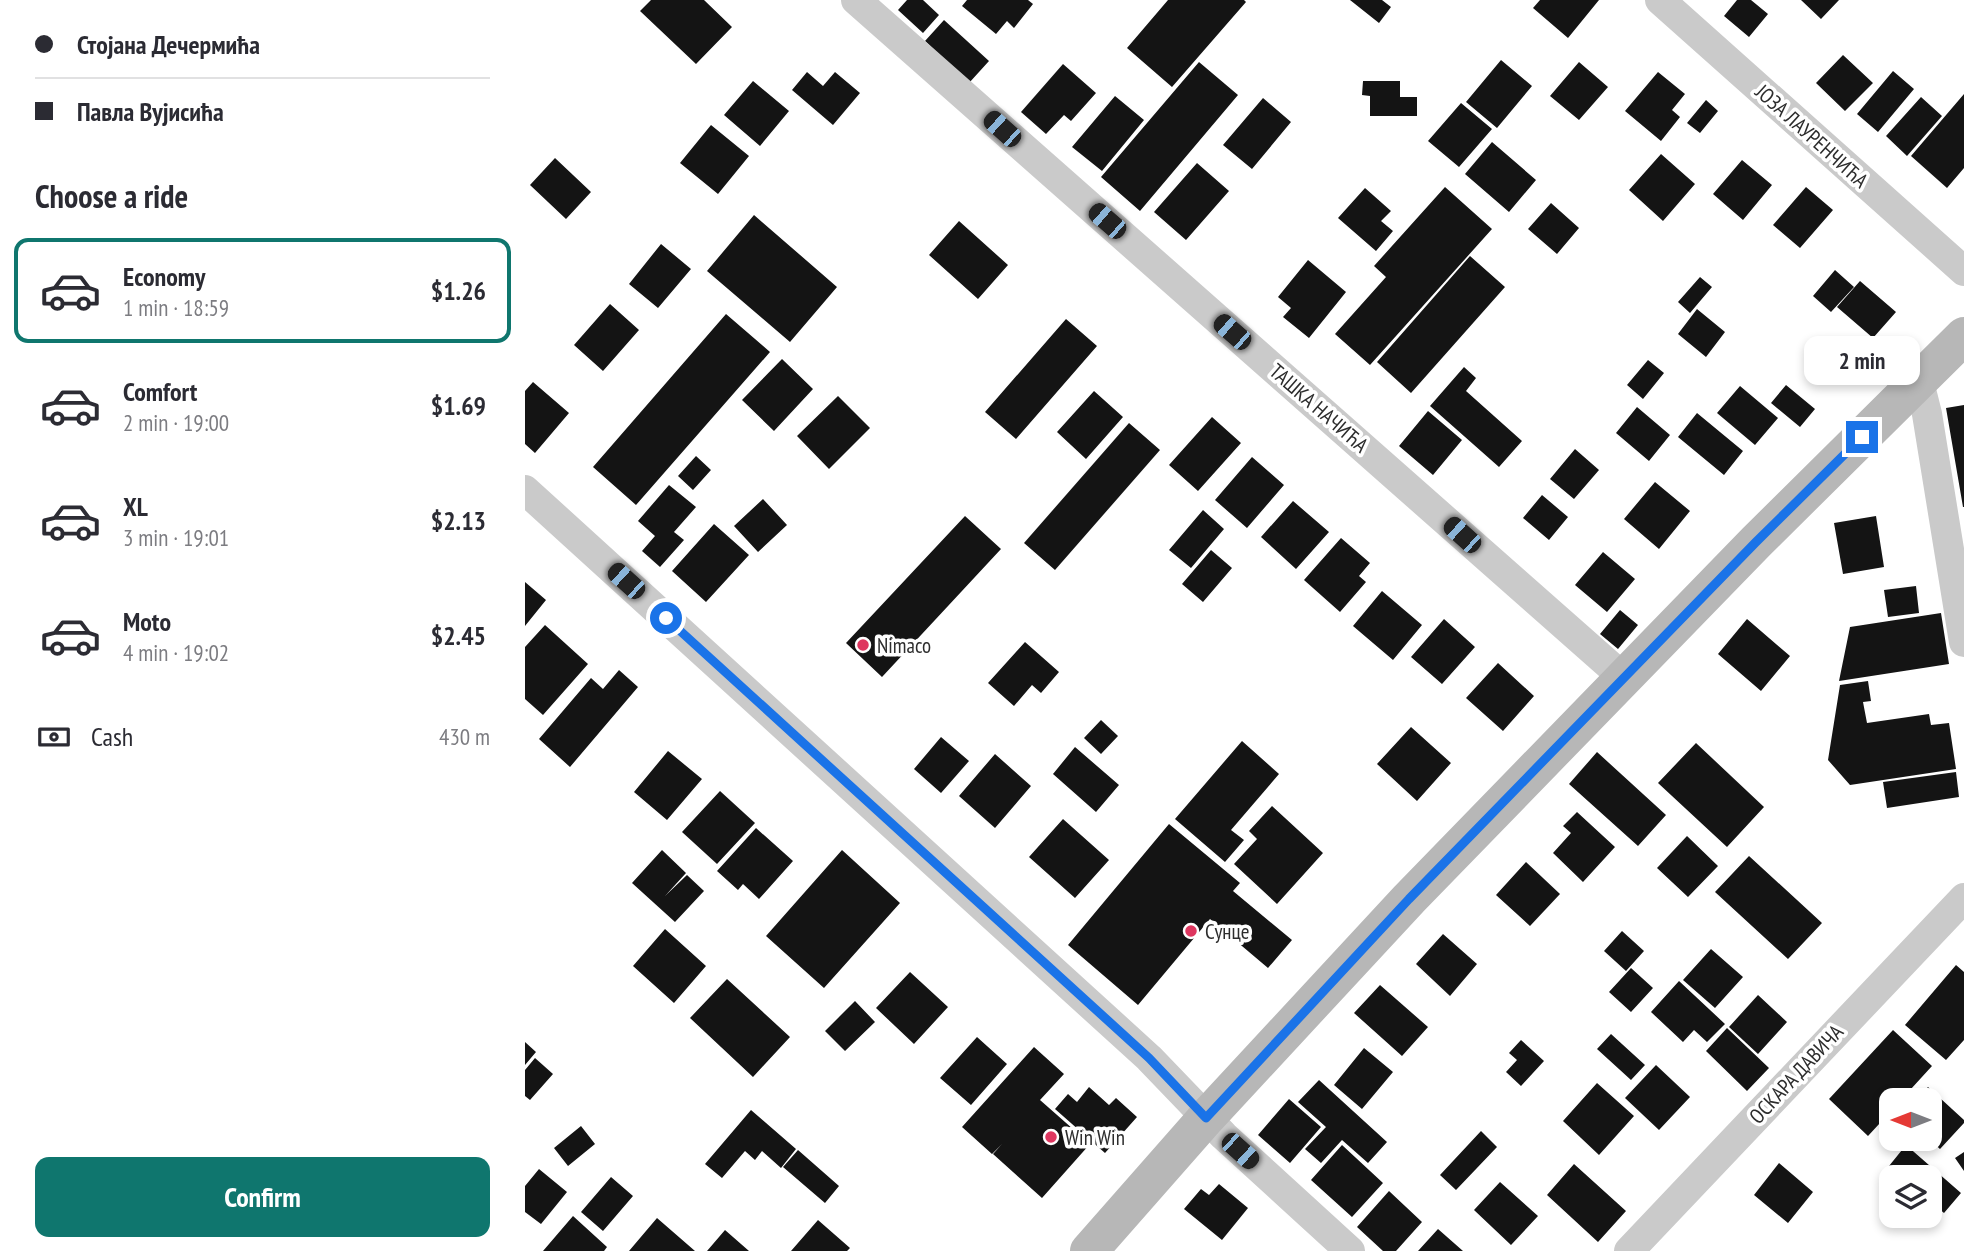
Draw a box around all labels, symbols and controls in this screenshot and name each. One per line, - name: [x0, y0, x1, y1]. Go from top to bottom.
- text: Стојана Дечермића: [77, 28, 260, 61]
- street label: ЈОЗА ЛАУРЕНЧИЋА: [1749, 78, 1874, 194]
- text: Павла Вујисића: [77, 95, 224, 128]
- car: [980, 107, 1025, 151]
- text: Choose a ride: [35, 175, 188, 217]
- car: [1085, 199, 1130, 243]
- icon: car: [39, 259, 102, 322]
- text: Economy: [123, 260, 205, 293]
- text: $1.26: [431, 274, 486, 307]
- text: 1 min · 18:59: [123, 293, 229, 322]
- car: [1210, 310, 1255, 354]
- callout: 2 min: [1804, 336, 1920, 384]
- text: 2 min: [1839, 346, 1885, 375]
- street label: ТАШКА НАЧИЋА: [1264, 358, 1374, 458]
- icon: car: [39, 374, 102, 437]
- text: Comfort: [123, 375, 197, 408]
- text: $1.69: [431, 389, 486, 422]
- text: 2 min · 19:00: [123, 408, 229, 437]
- route end: [1846, 421, 1878, 453]
- icon: car: [39, 489, 102, 552]
- text: XL: [123, 490, 148, 523]
- text: $2.13: [431, 504, 486, 537]
- car: [1440, 513, 1485, 557]
- text: 3 min · 19:01: [123, 523, 229, 552]
- car: [604, 559, 649, 603]
- route start: [650, 602, 682, 634]
- icon: car: [39, 604, 102, 667]
- text: Moto: [123, 605, 171, 638]
- text: $2.45: [431, 619, 486, 652]
- place label: Nimaco: [877, 632, 931, 659]
- marker: Nimaco: [855, 637, 871, 653]
- text: 4 min · 19:02: [123, 638, 229, 667]
- icon: cash: [35, 718, 73, 756]
- text: Cash: [91, 720, 133, 753]
- text: 430 m: [439, 722, 490, 751]
- place label: Сунце: [1205, 918, 1249, 945]
- marker: Сунце: [1183, 923, 1199, 939]
- street label: ОСКАРА ДАВИЧА: [1743, 1019, 1849, 1129]
- north arrow: [1879, 1088, 1943, 1152]
- map controls: [1879, 1088, 1942, 1228]
- place label: Win Win: [1065, 1124, 1125, 1151]
- marker: Win Win: [1043, 1129, 1059, 1145]
- car: [1218, 1129, 1263, 1173]
- button: Confirm: [35, 1157, 490, 1237]
- button: layers: [1879, 1165, 1942, 1228]

